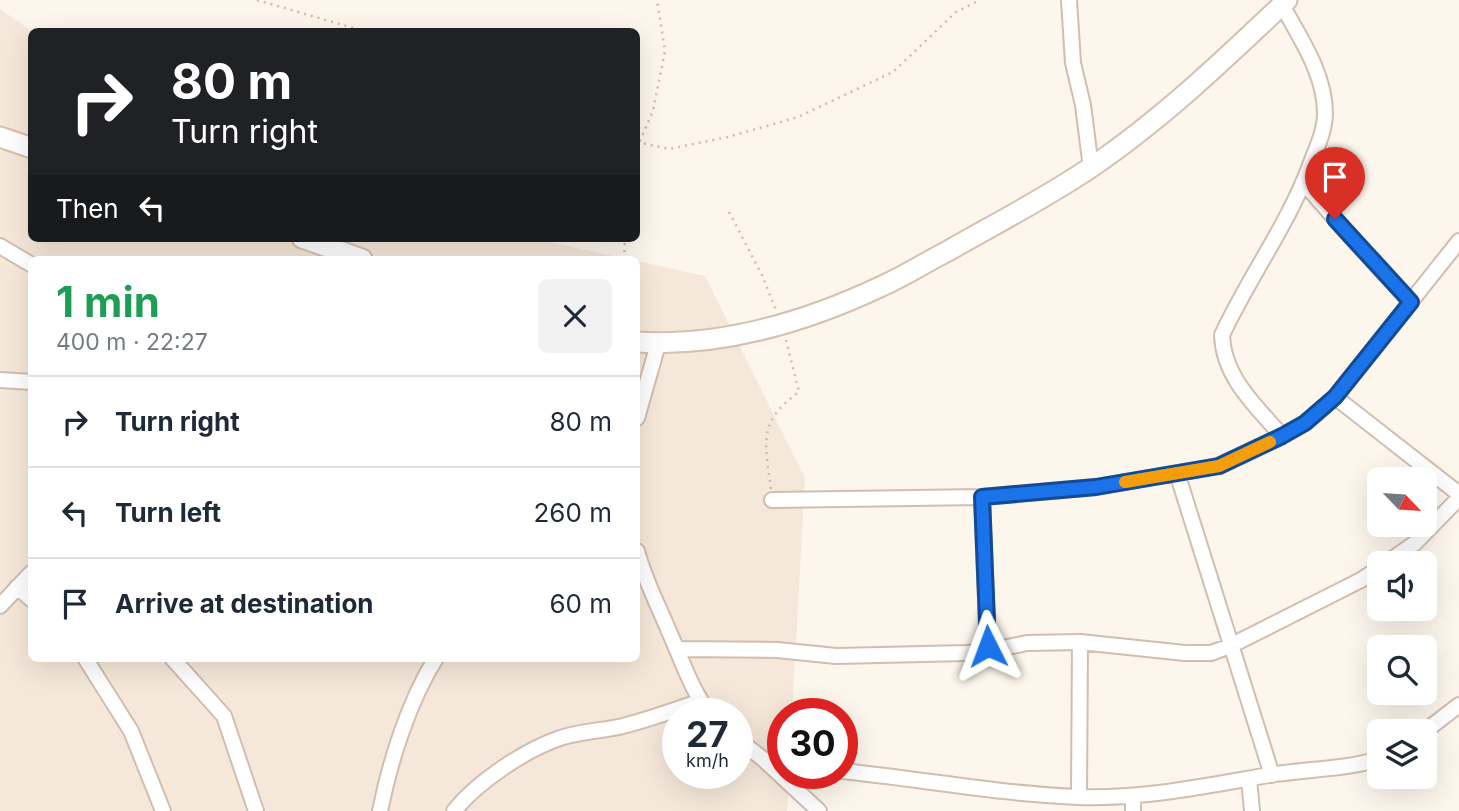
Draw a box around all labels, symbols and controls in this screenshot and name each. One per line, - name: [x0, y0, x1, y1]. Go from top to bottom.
- text: 80 m: [171, 52, 292, 111]
- icon: right: [56, 56, 147, 147]
- text: Turn right: [171, 112, 318, 151]
- pin: [1305, 147, 1365, 219]
- icon: arrive: [1316, 158, 1354, 196]
- icon: left: [133, 189, 171, 227]
- text: Then: [56, 193, 119, 224]
- text: 1 min: [56, 276, 160, 327]
- button: close: [538, 279, 612, 353]
- text: 400 m · 22:27: [56, 328, 208, 356]
- icon: right: [56, 403, 94, 441]
- text: Turn right: [115, 406, 240, 437]
- text: 80 m: [549, 406, 612, 437]
- north arrow: [1367, 467, 1437, 537]
- map controls: [1367, 467, 1437, 789]
- icon: left: [56, 494, 94, 532]
- text: Turn left: [115, 497, 221, 528]
- text: 260 m: [534, 497, 612, 528]
- button: sound: [1367, 551, 1437, 621]
- icon: arrive: [56, 585, 94, 623]
- text: Arrive at destination: [115, 588, 374, 619]
- text: 60 m: [549, 588, 612, 619]
- position arrow: [951, 609, 1025, 683]
- button: search: [1367, 635, 1437, 705]
- speed limit sign: 30: [767, 698, 858, 789]
- text: 27: [686, 713, 729, 755]
- button: layers: [1367, 719, 1437, 789]
- text: km/h: [686, 750, 729, 771]

